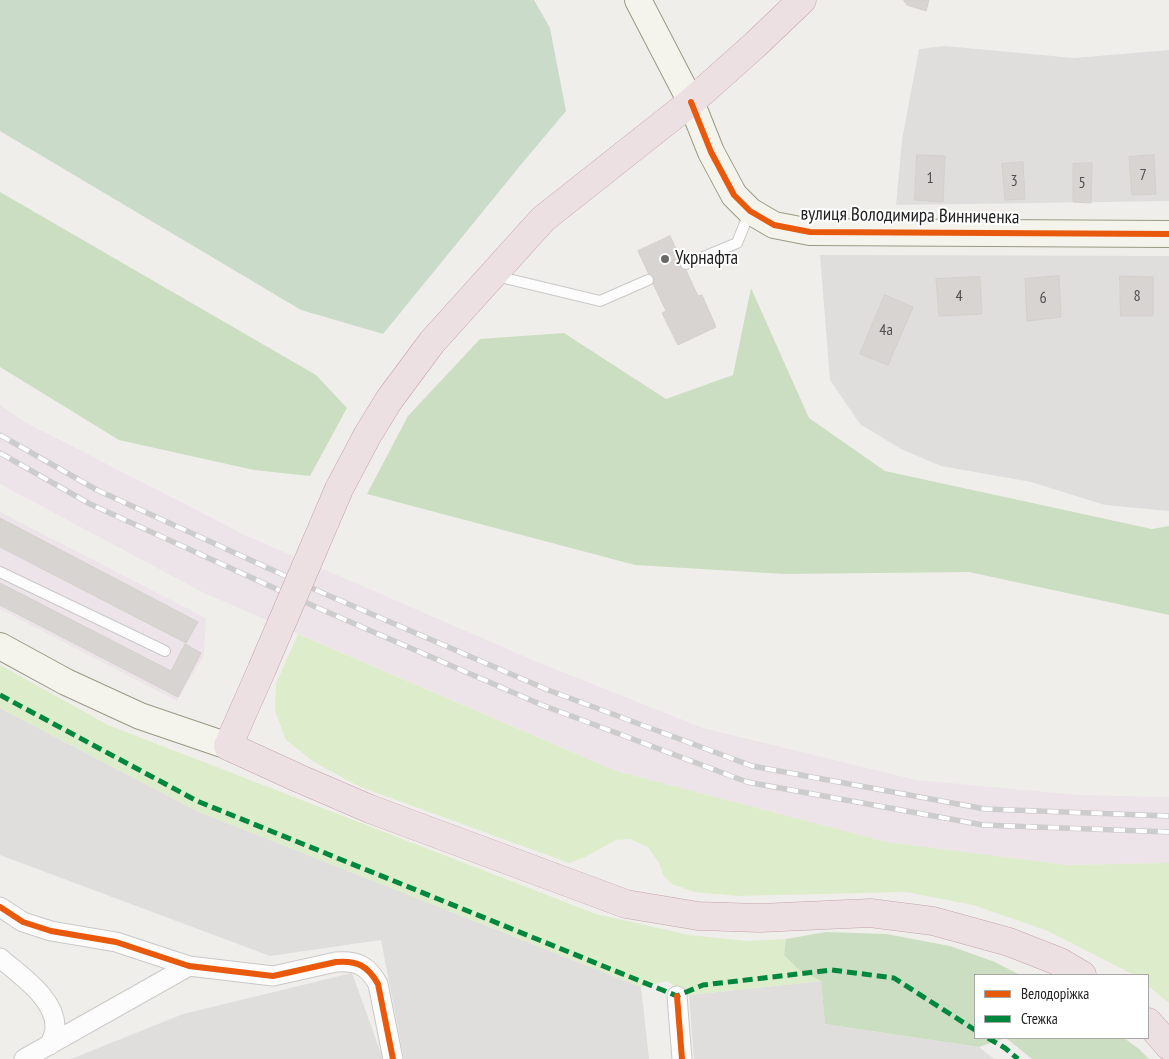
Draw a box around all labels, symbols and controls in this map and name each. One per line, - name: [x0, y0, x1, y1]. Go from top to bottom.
- house number: 7: [1139, 165, 1147, 185]
- house number: 1: [926, 168, 934, 188]
- house number: 3: [1010, 171, 1018, 191]
- house number: 5: [1078, 173, 1086, 193]
- street label: вулиця Володимира Винниченка: [800, 203, 1020, 229]
- place label: Укрнафта: [675, 248, 738, 270]
- marker: Укрнафта: [659, 253, 671, 265]
- house number: 4: [955, 286, 963, 306]
- house number: 8: [1133, 286, 1141, 306]
- house number: 6: [1039, 288, 1047, 308]
- house number: 4а: [879, 320, 893, 340]
- legend: [974, 974, 1149, 1039]
- text: Велодоріжка: [1021, 984, 1089, 1003]
- text: Стежка: [1021, 1009, 1058, 1028]

